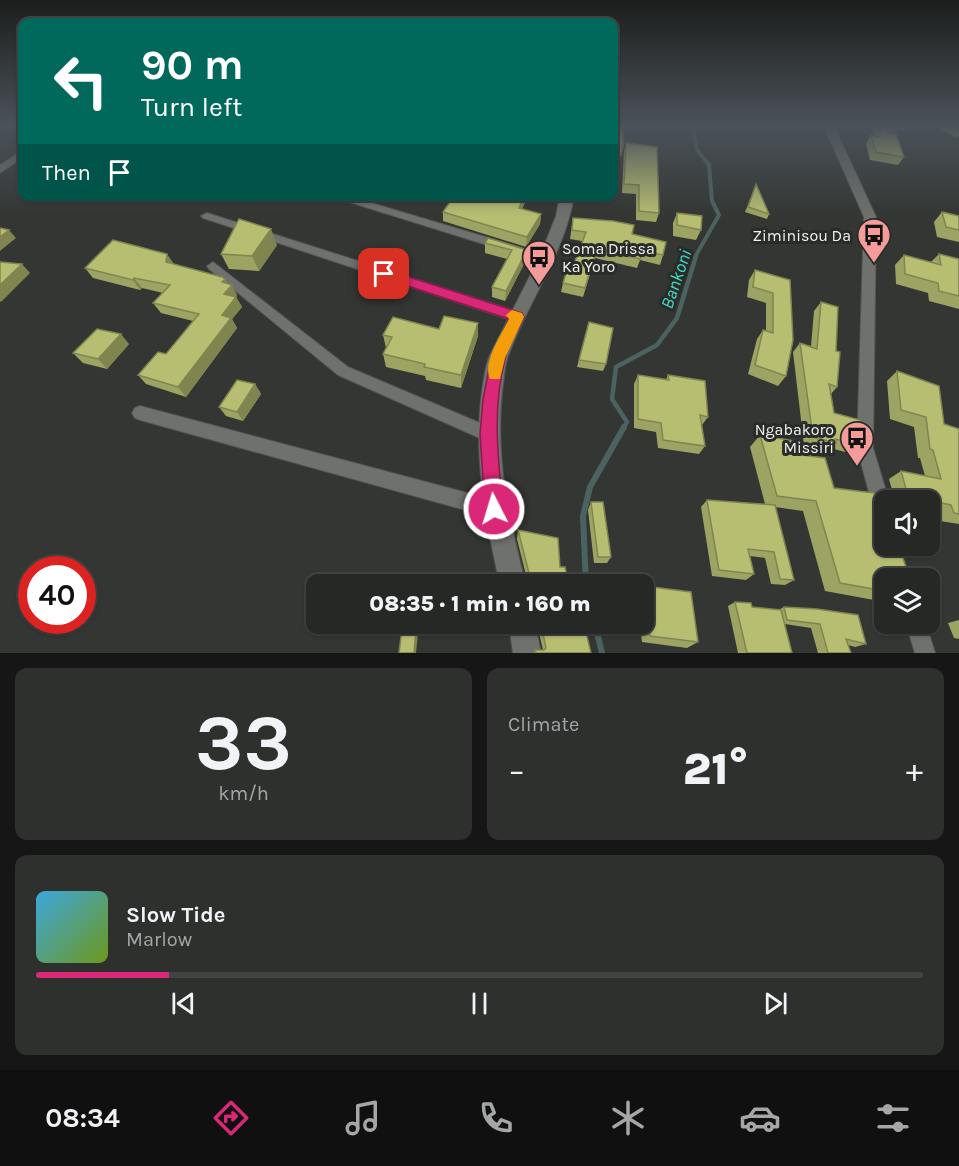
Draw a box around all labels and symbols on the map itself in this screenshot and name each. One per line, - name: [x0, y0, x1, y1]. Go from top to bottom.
- bus stop icon: Ziminisou Da: [856, 217, 892, 264]
- place label: Ziminisou Da: [753, 226, 851, 245]
- bus stop icon: Soma Drissa Ka Yoro: [521, 239, 557, 286]
- place label: Soma Drissa Ka Yoro: [562, 239, 655, 276]
- water label: Bankoni: [656, 246, 696, 312]
- pin: [358, 248, 409, 299]
- place label: Ngabakoro Missiri: [755, 420, 834, 457]
- bus stop icon: Ngabakoro Missiri: [839, 420, 875, 467]
- position arrow: [462, 477, 526, 541]
- speed limit sign: 40: [18, 556, 96, 634]

